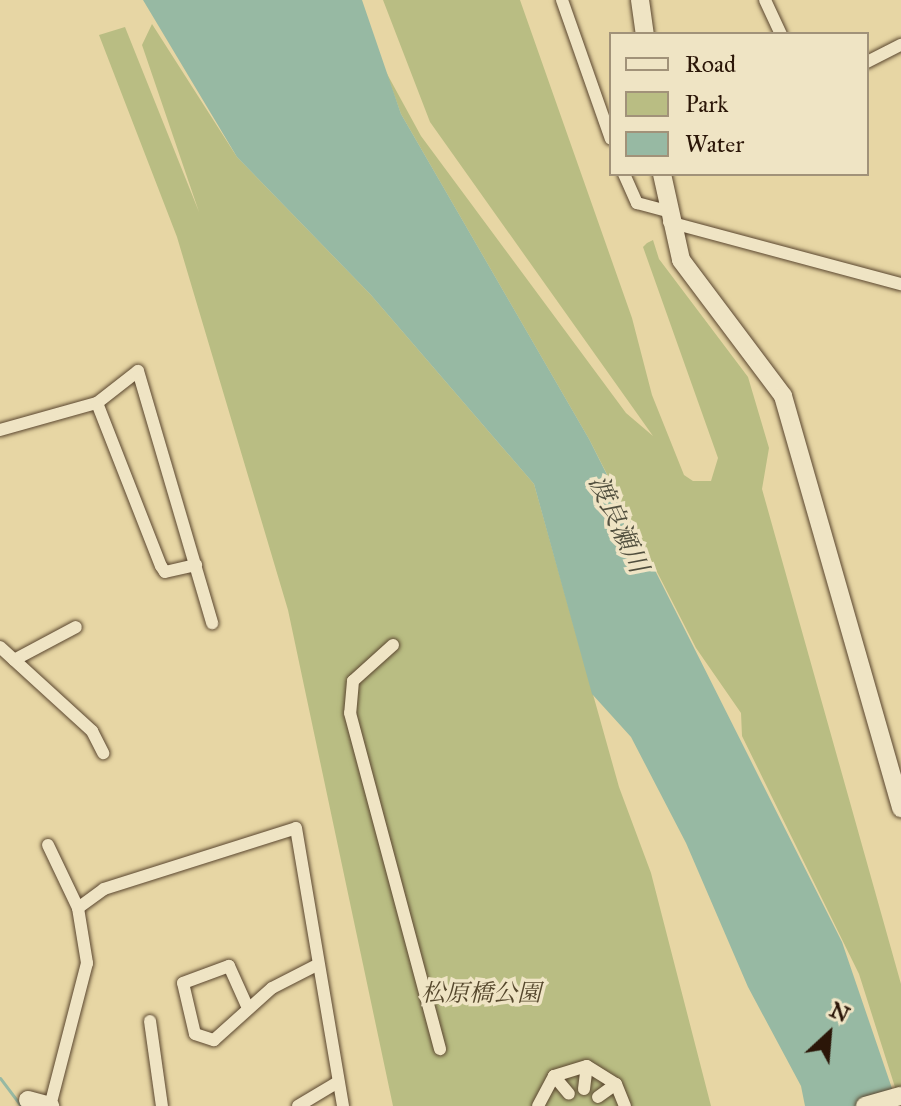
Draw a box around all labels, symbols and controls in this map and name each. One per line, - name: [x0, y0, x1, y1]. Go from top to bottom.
- legend: [609, 32, 869, 176]
- text: Road: [685, 49, 736, 79]
- text: Park: [685, 89, 728, 119]
- text: Water: [685, 129, 744, 159]
- water label: 渡良瀬川: [582, 470, 654, 578]
- park label: 松原橋公園: [421, 980, 541, 1008]
- north arrow: [789, 994, 869, 1074]
- text: N: [825, 996, 854, 1028]

